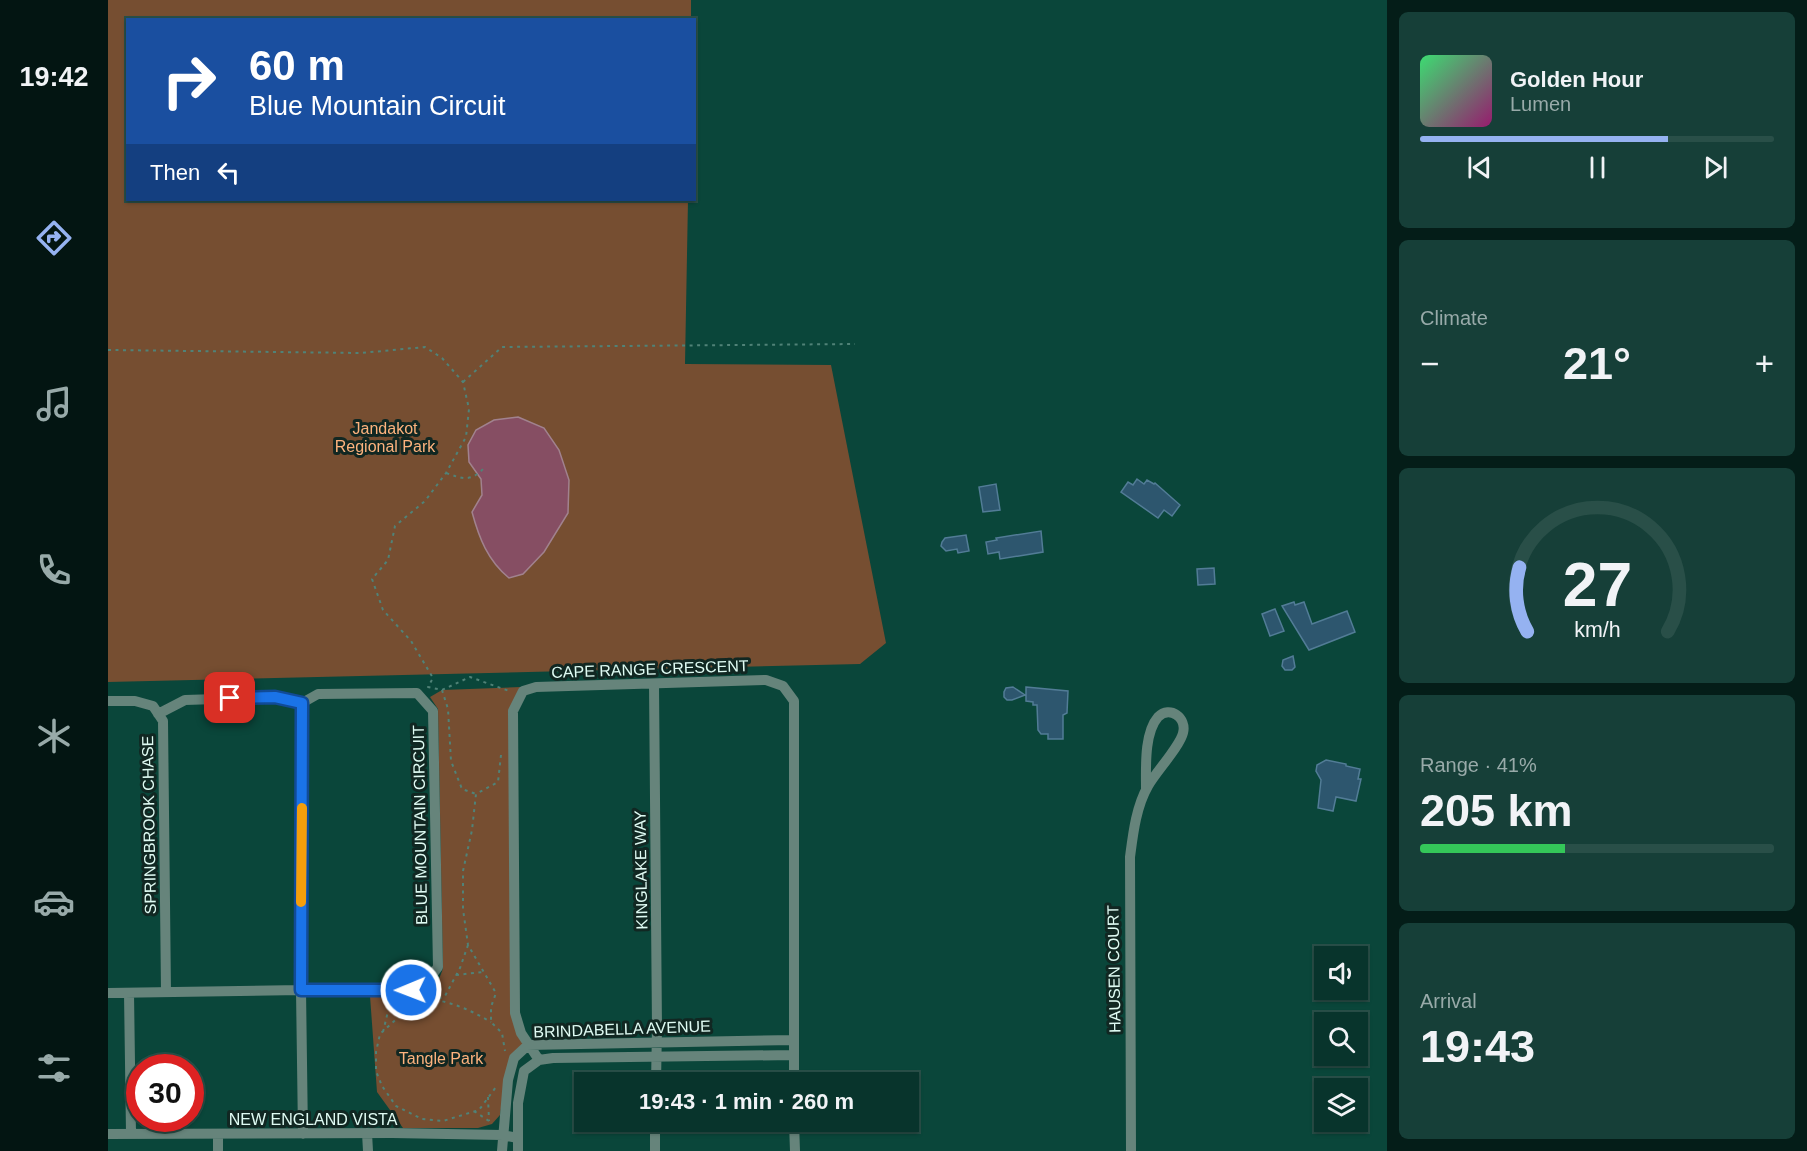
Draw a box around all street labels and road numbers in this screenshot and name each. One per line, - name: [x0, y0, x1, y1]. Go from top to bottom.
- street label: CAPE RANGE CRESCENT: [551, 657, 749, 681]
- street label: BLUE MOUNTAIN CIRCUIT: [410, 725, 430, 925]
- street label: SPRINGBROOK CHASE: [139, 736, 159, 914]
- street label: KINGLAKE WAY: [631, 810, 651, 930]
- street label: HAUSEN COURT: [1104, 905, 1124, 1033]
- street label: BRINDABELLA AVENUE: [533, 1017, 711, 1041]
- street label: NEW ENGLAND VISTA: [229, 1111, 398, 1128]

